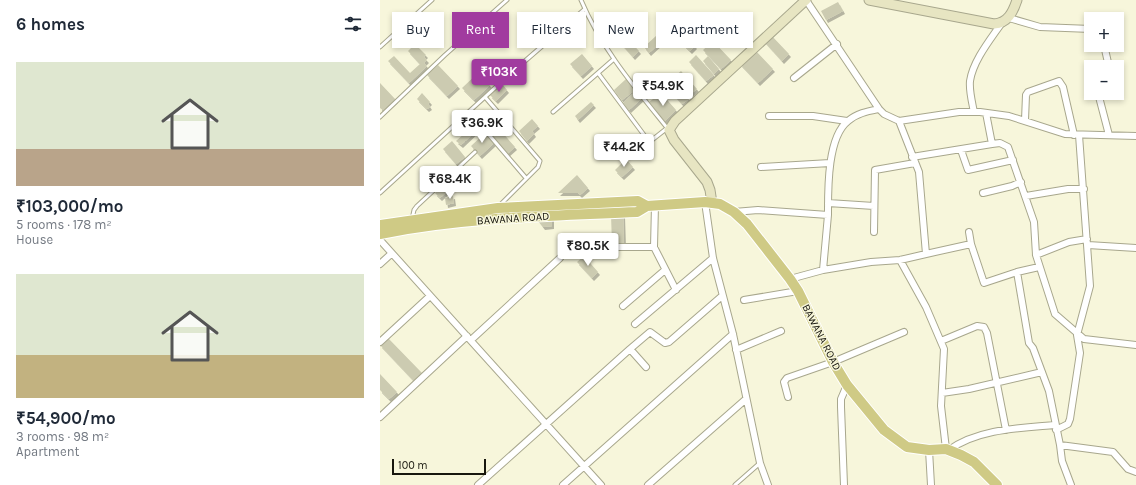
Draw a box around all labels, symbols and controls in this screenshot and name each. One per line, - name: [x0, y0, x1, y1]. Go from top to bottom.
- chip: Buy: [392, 12, 444, 48]
- chip: Rent: [452, 12, 509, 48]
- chip: Filters: [517, 12, 586, 48]
- chip: New: [594, 12, 648, 48]
- chip: Apartment: [656, 12, 753, 48]
- map controls: [1084, 12, 1124, 100]
- button: +: [1084, 12, 1124, 52]
- icon: filters: [342, 13, 364, 35]
- text: 6 homes: [16, 14, 85, 34]
- pin: ₹103K: [471, 59, 527, 93]
- button: −: [1084, 60, 1124, 100]
- text: ₹103K: [481, 64, 517, 79]
- pin: ₹54.9K: [630, 73, 696, 107]
- text: ₹54.9K: [642, 78, 684, 93]
- icon: home: [154, 88, 226, 160]
- pin: ₹36.9K: [449, 110, 515, 144]
- text: ₹36.9K: [461, 115, 503, 130]
- pin: ₹44.2K: [591, 134, 657, 168]
- text: ₹44.2K: [603, 139, 645, 154]
- pin: ₹68.4K: [417, 166, 483, 200]
- text: ₹68.4K: [429, 171, 471, 186]
- text: ₹103,000/mo: [16, 196, 123, 216]
- street label: BAWANA ROAD: [476, 209, 550, 228]
- text: 5 rooms · 178 m²: [16, 217, 112, 232]
- text: House: [16, 232, 53, 247]
- pin: ₹80.5K: [555, 233, 621, 267]
- text: ₹80.5K: [567, 238, 609, 253]
- icon: home: [154, 300, 226, 372]
- street label: BAWANA ROAD: [799, 302, 844, 372]
- text: ₹54,900/mo: [16, 408, 116, 428]
- text: 3 rooms · 98 m²: [16, 429, 109, 444]
- text: Apartment: [16, 444, 79, 459]
- scale bar: [392, 457, 486, 476]
- text: 100 m: [398, 459, 428, 472]

